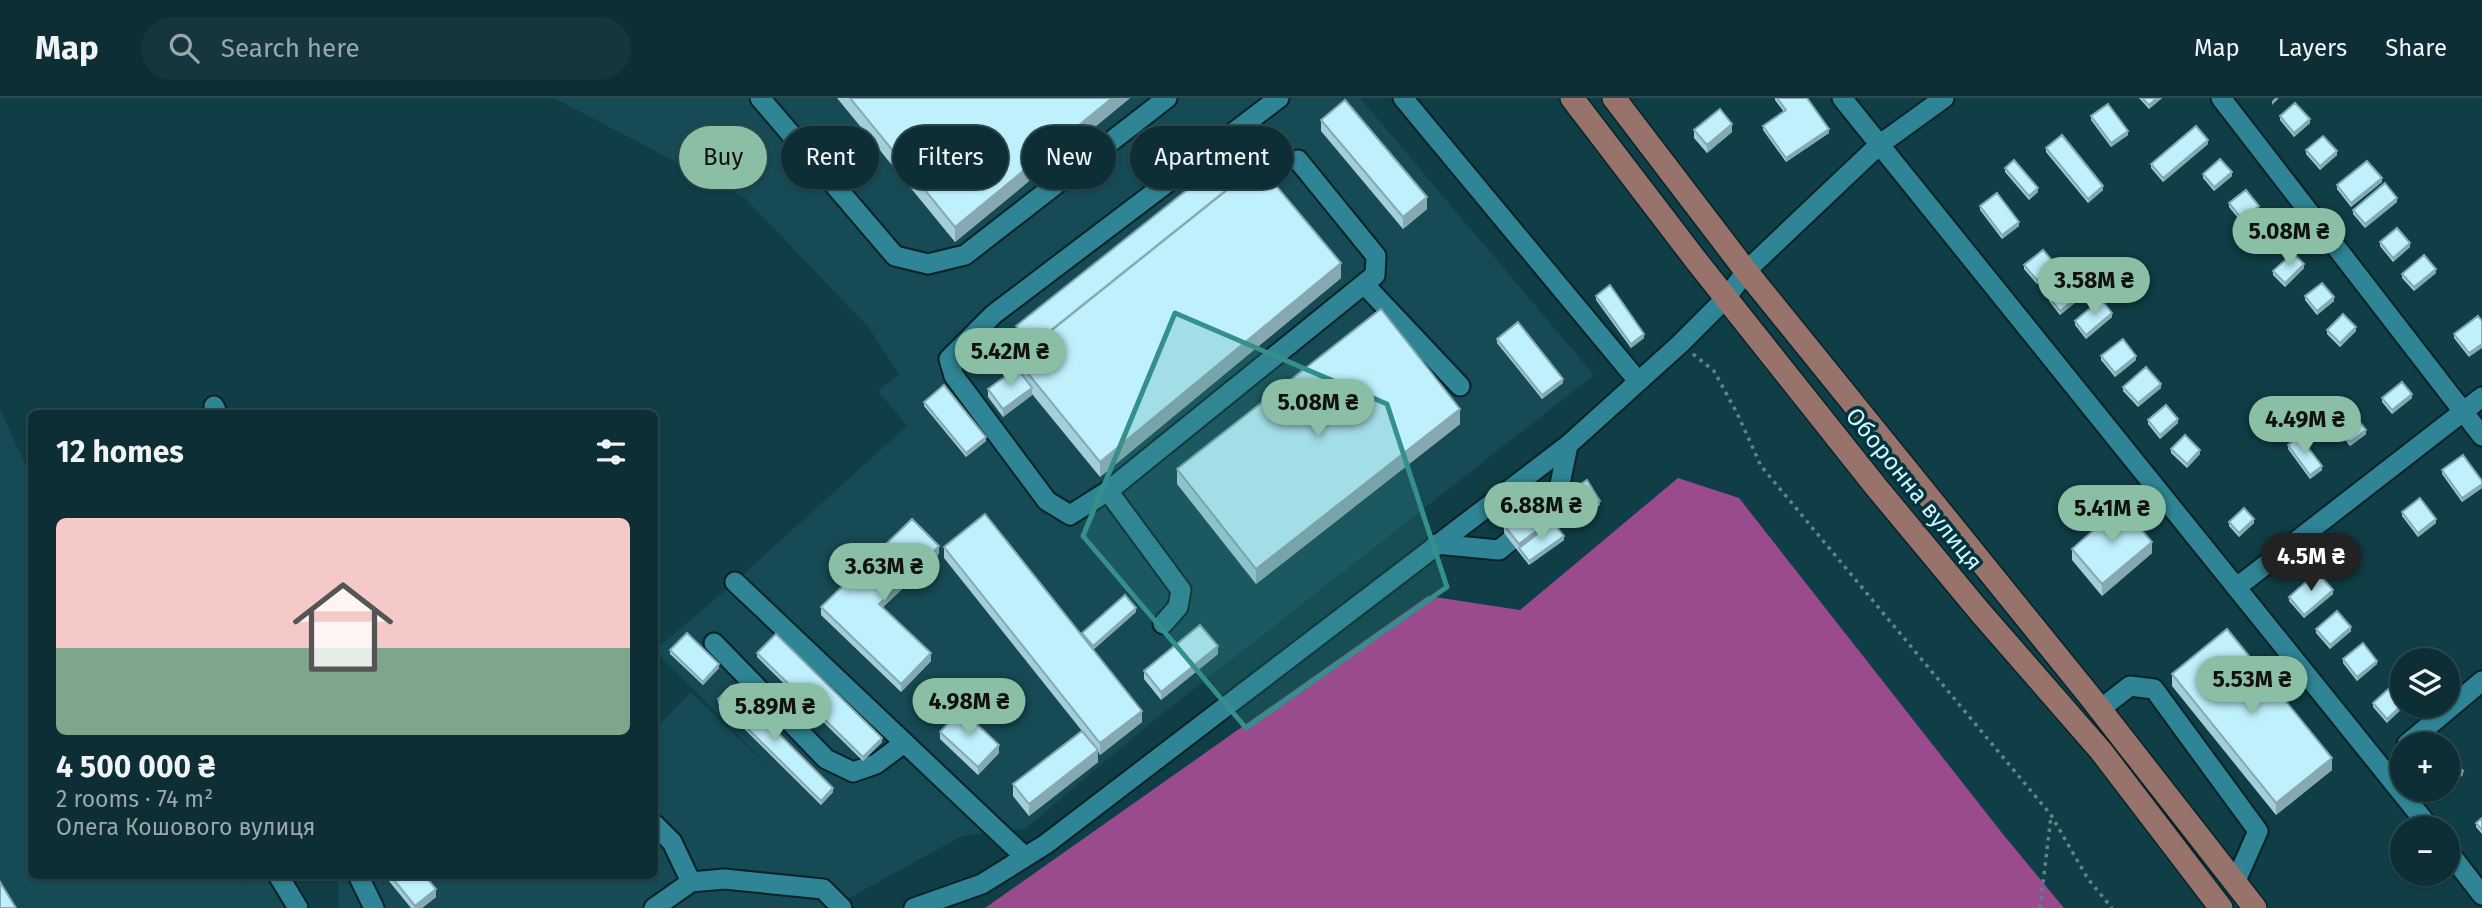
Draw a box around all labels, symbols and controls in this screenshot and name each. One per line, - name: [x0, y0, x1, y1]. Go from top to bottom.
- search box: [141, 17, 631, 80]
- text: Map: [35, 28, 99, 68]
- icon: search: [165, 29, 203, 67]
- text: Search here: [221, 33, 360, 64]
- text: Map: [2194, 34, 2240, 62]
- text: Layers: [2278, 34, 2347, 62]
- text: Share: [2385, 34, 2447, 62]
- chip: Buy: [679, 126, 767, 189]
- chip: Rent: [781, 126, 879, 189]
- chip: Filters: [893, 126, 1008, 189]
- chip: New: [1022, 126, 1116, 189]
- chip: Apartment: [1130, 126, 1293, 189]
- pin: 5.08M ₴: [2224, 208, 2354, 268]
- text: 5.08M ₴: [2248, 217, 2330, 245]
- pin: 3.58M ₴: [2029, 258, 2159, 317]
- text: 3.58M ₴: [2054, 266, 2134, 294]
- pin: 5.42M ₴: [945, 328, 1075, 388]
- text: 5.42M ₴: [971, 337, 1049, 365]
- pin: 5.08M ₴: [1253, 380, 1383, 439]
- text: 5.08M ₴: [1277, 388, 1359, 416]
- pin: 4.49M ₴: [2240, 396, 2370, 456]
- street label: Оборонна вулиця: [1840, 402, 1988, 576]
- text: 4.49M ₴: [2265, 405, 2345, 433]
- icon: filters: [592, 433, 630, 471]
- text: 12 homes: [56, 434, 184, 470]
- pin: 6.88M ₴: [1476, 482, 1606, 542]
- pin: 5.41M ₴: [2047, 486, 2177, 545]
- text: 6.88M ₴: [1500, 491, 1582, 519]
- text: 5.41M ₴: [2074, 494, 2150, 522]
- pin: 4.5M ₴: [2254, 533, 2368, 593]
- text: 4.5M ₴: [2277, 542, 2345, 570]
- pin: 3.63M ₴: [819, 544, 949, 603]
- text: 3.63M ₴: [845, 552, 923, 580]
- icon: home: [280, 564, 406, 690]
- map controls: [2390, 648, 2460, 886]
- button: layers: [2390, 648, 2460, 718]
- pin: 5.53M ₴: [2187, 656, 2317, 716]
- text: 5.53M ₴: [2213, 665, 2291, 693]
- pin: 4.98M ₴: [904, 678, 1034, 738]
- pin: 5.89M ₴: [710, 684, 840, 743]
- text: 4.98M ₴: [928, 687, 1010, 715]
- text: 5.89M ₴: [735, 692, 815, 720]
- button: +: [2390, 732, 2460, 802]
- text: 4 500 000 ₴: [56, 749, 215, 785]
- text: 2 rooms · 74 m²: [56, 785, 213, 813]
- text: Олега Кошового вулиця: [56, 813, 315, 841]
- button: −: [2390, 816, 2460, 886]

